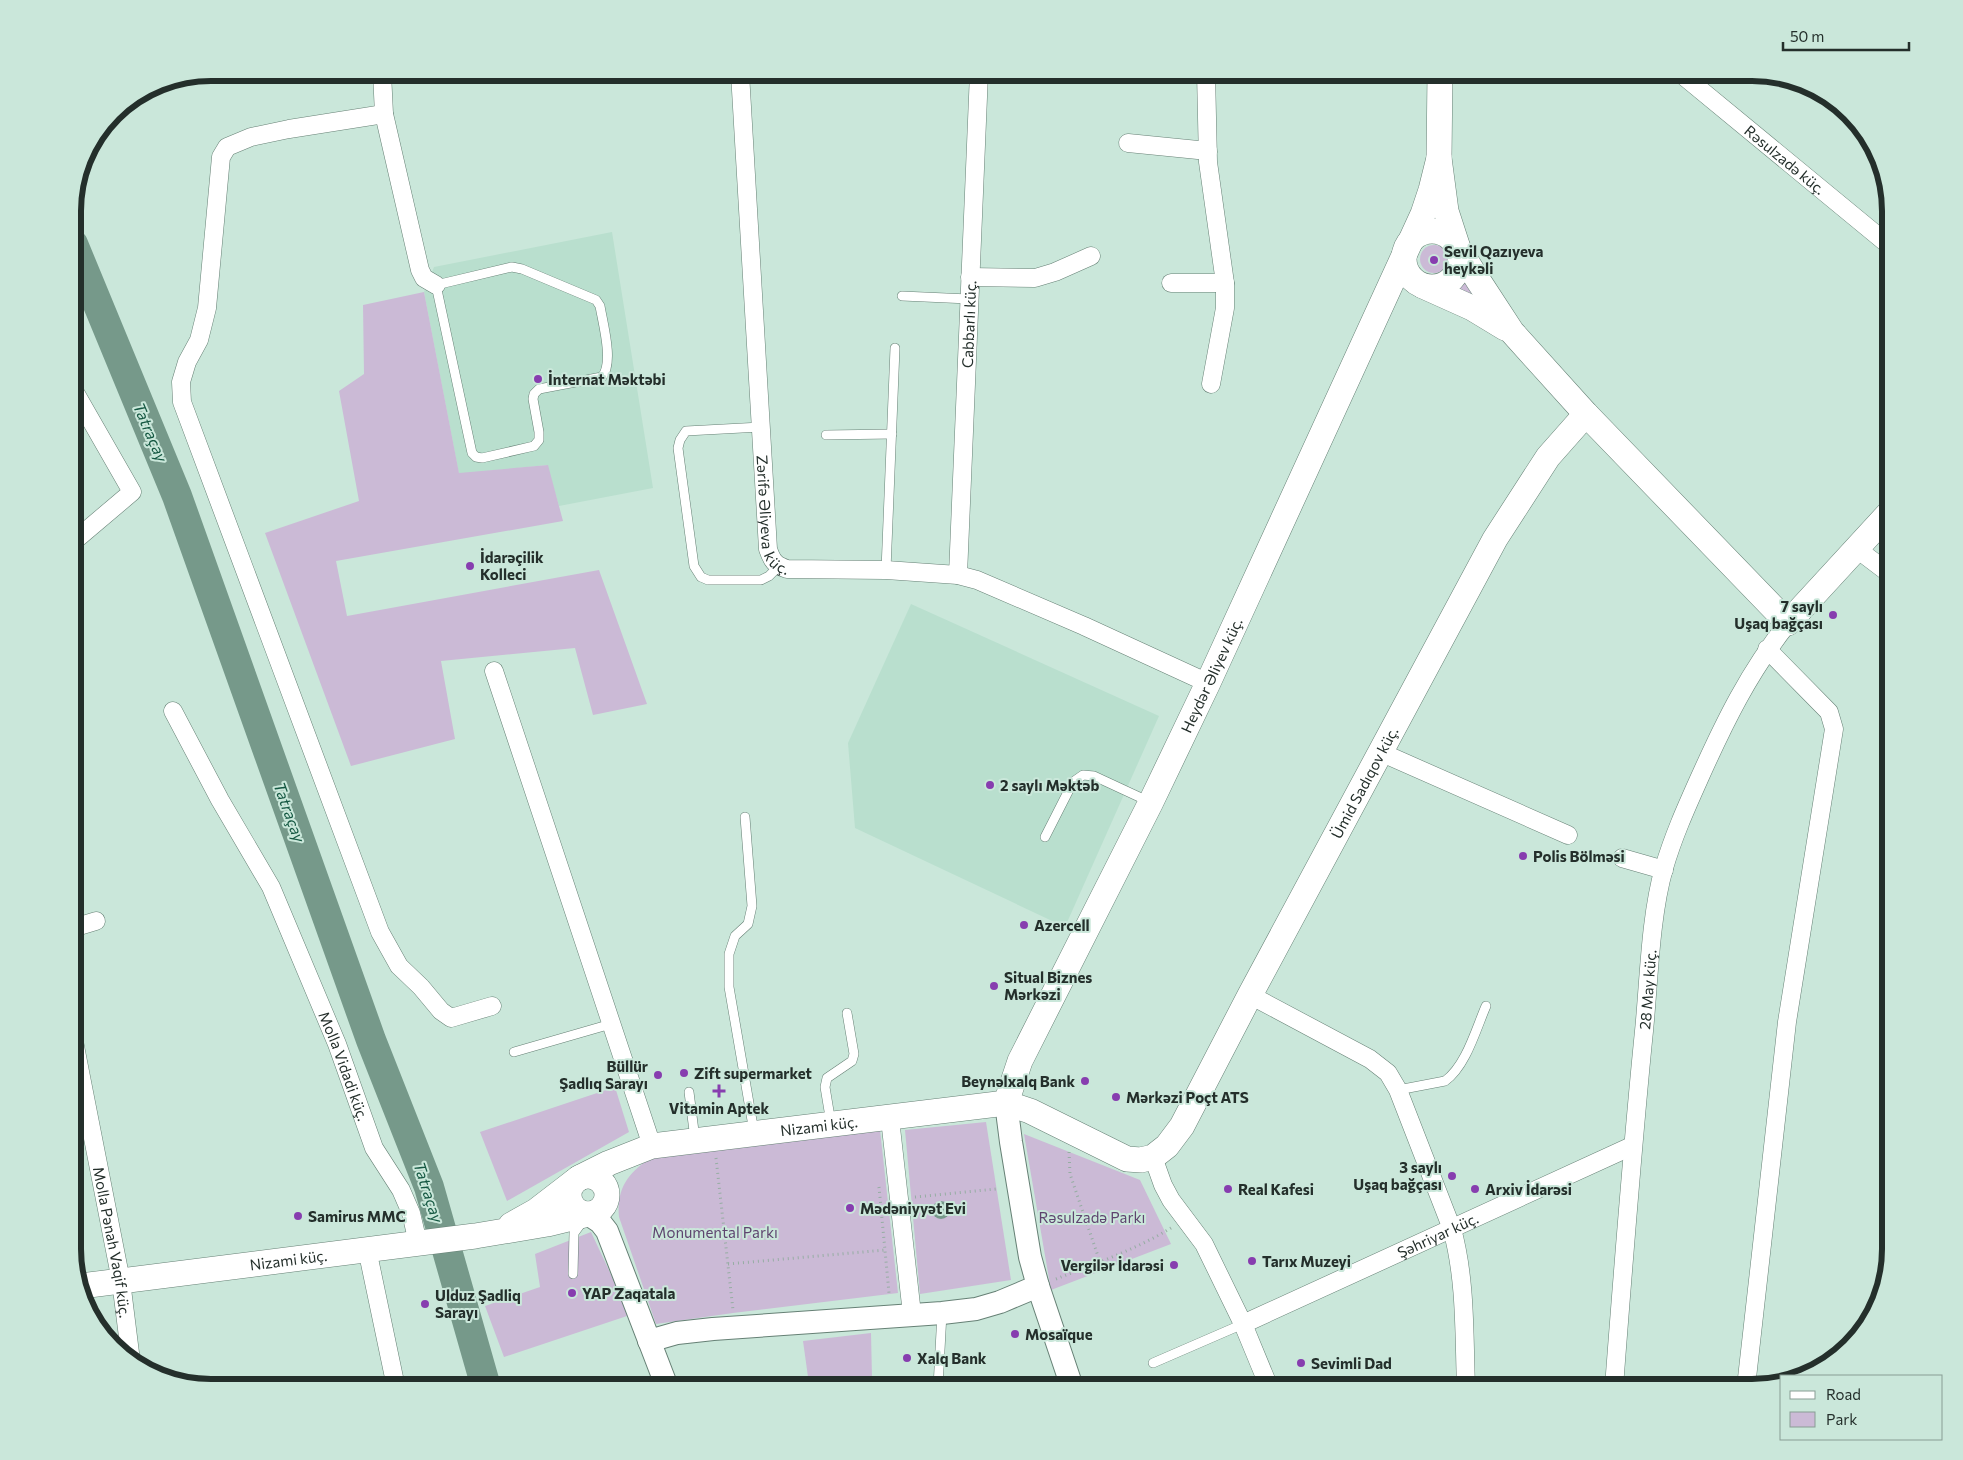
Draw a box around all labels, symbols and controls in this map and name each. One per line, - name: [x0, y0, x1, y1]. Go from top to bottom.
- scale bar: [1783, 20, 1909, 52]
- text: 50 m: [1790, 27, 1824, 45]
- street label: Rəsulzadə küç.: [1741, 121, 1829, 198]
- place label: Sevil Qazıyeva heykəli: [1444, 242, 1544, 277]
- marker: Sevil Qazıyeva heykəli: [1428, 254, 1440, 266]
- street label: Cabbarlı küç.: [958, 280, 979, 368]
- place label: İnternat Məktəbi: [548, 370, 666, 388]
- marker: İnternat Məktəbi: [532, 373, 544, 385]
- water label: Tatraçay: [130, 399, 172, 465]
- street label: Zərifə Əliyeva küç.: [753, 454, 791, 578]
- place label: İdarəçilik Kolleci: [480, 548, 544, 583]
- marker: İdarəçilik Kolleci: [464, 560, 476, 572]
- place label: 7 saylı Uşaq bağçası: [1734, 597, 1823, 632]
- marker: 7 saylı Uşaq bağçası: [1827, 609, 1839, 621]
- street label: Heydər Əliyev küç.: [1177, 615, 1246, 735]
- street label: Ümid Sadıqov küç.: [1327, 723, 1402, 841]
- place label: 2 saylı Məktəb: [1000, 776, 1100, 794]
- water label: Tatraçay: [270, 779, 310, 845]
- marker: 2 saylı Məktəb: [984, 779, 996, 791]
- place label: Polis Bölməsi: [1533, 847, 1625, 865]
- marker: Polis Bölməsi: [1517, 850, 1529, 862]
- place label: Azercell: [1034, 916, 1090, 934]
- marker: Azercell: [1018, 919, 1030, 931]
- street label: 28 May küç.: [1635, 949, 1660, 1030]
- place label: Situal Biznes Mərkəzi: [1004, 968, 1092, 1003]
- marker: Situal Biznes Mərkəzi: [988, 980, 1000, 992]
- street label: Molla Vidadi küç.: [315, 1009, 373, 1123]
- place label: Büllür Şadlıq Sarayı: [559, 1057, 648, 1092]
- place label: Zift supermarket: [694, 1064, 812, 1082]
- marker: Zift supermarket: [678, 1067, 690, 1079]
- marker: Büllür Şadlıq Sarayı: [652, 1069, 664, 1081]
- place label: Beynəlxalq Bank: [961, 1072, 1075, 1090]
- marker: Beynəlxalq Bank: [1079, 1075, 1091, 1087]
- marker: Vitamin Aptek: [713, 1085, 725, 1097]
- place label: Mərkəzi Poçt ATS: [1126, 1088, 1249, 1106]
- marker: Mərkəzi Poçt ATS: [1110, 1091, 1122, 1103]
- place label: Vitamin Aptek: [669, 1099, 770, 1117]
- street label: Nizami küç.: [779, 1112, 859, 1139]
- place label: 3 saylı Uşaq bağçası: [1353, 1158, 1442, 1193]
- water label: Tatraçay: [410, 1159, 448, 1225]
- street label: Molla Pənah Vaqif küç.: [90, 1165, 135, 1319]
- marker: 3 saylı Uşaq bağçası: [1446, 1170, 1458, 1182]
- place label: Real Kafesi: [1238, 1180, 1314, 1198]
- place label: Arxiv İdarəsi: [1485, 1180, 1572, 1198]
- marker: Real Kafesi: [1222, 1183, 1234, 1195]
- marker: Arxiv İdarəsi: [1469, 1183, 1481, 1195]
- place label: Mədəniyyət Evi: [860, 1199, 966, 1217]
- marker: Mədəniyyət Evi: [844, 1202, 856, 1214]
- place label: Samirus MMC: [308, 1207, 406, 1225]
- park label: Rəsulzadə Parkı: [1039, 1208, 1145, 1226]
- street label: Şəhriyar küç.: [1394, 1209, 1481, 1261]
- marker: Samirus MMC: [292, 1210, 304, 1222]
- park label: Monumental Parkı: [652, 1223, 778, 1241]
- street label: Nizami küç.: [249, 1246, 328, 1274]
- place label: Tarıx Muzeyi: [1262, 1252, 1351, 1270]
- marker: Tarıx Muzeyi: [1246, 1255, 1258, 1267]
- place label: Vergilər İdarəsi: [1061, 1256, 1164, 1274]
- marker: Vergilər İdarəsi: [1168, 1259, 1180, 1271]
- place label: YAP Zaqatala: [582, 1284, 675, 1302]
- place label: Ulduz Şadliq Sarayı: [435, 1286, 521, 1321]
- marker: YAP Zaqatala: [566, 1287, 578, 1299]
- marker: Ulduz Şadliq Sarayı: [419, 1298, 431, 1310]
- place label: Mosaïque: [1025, 1325, 1093, 1343]
- marker: Mosaïque: [1009, 1328, 1021, 1340]
- place label: Xalq Bank: [917, 1349, 987, 1367]
- marker: Xalq Bank: [901, 1352, 913, 1364]
- place label: Sevimli Dad: [1311, 1354, 1392, 1372]
- marker: Sevimli Dad: [1295, 1357, 1307, 1369]
- legend: [1780, 1375, 1943, 1440]
- text: Road: [1826, 1385, 1861, 1403]
- text: Park: [1826, 1410, 1857, 1428]

